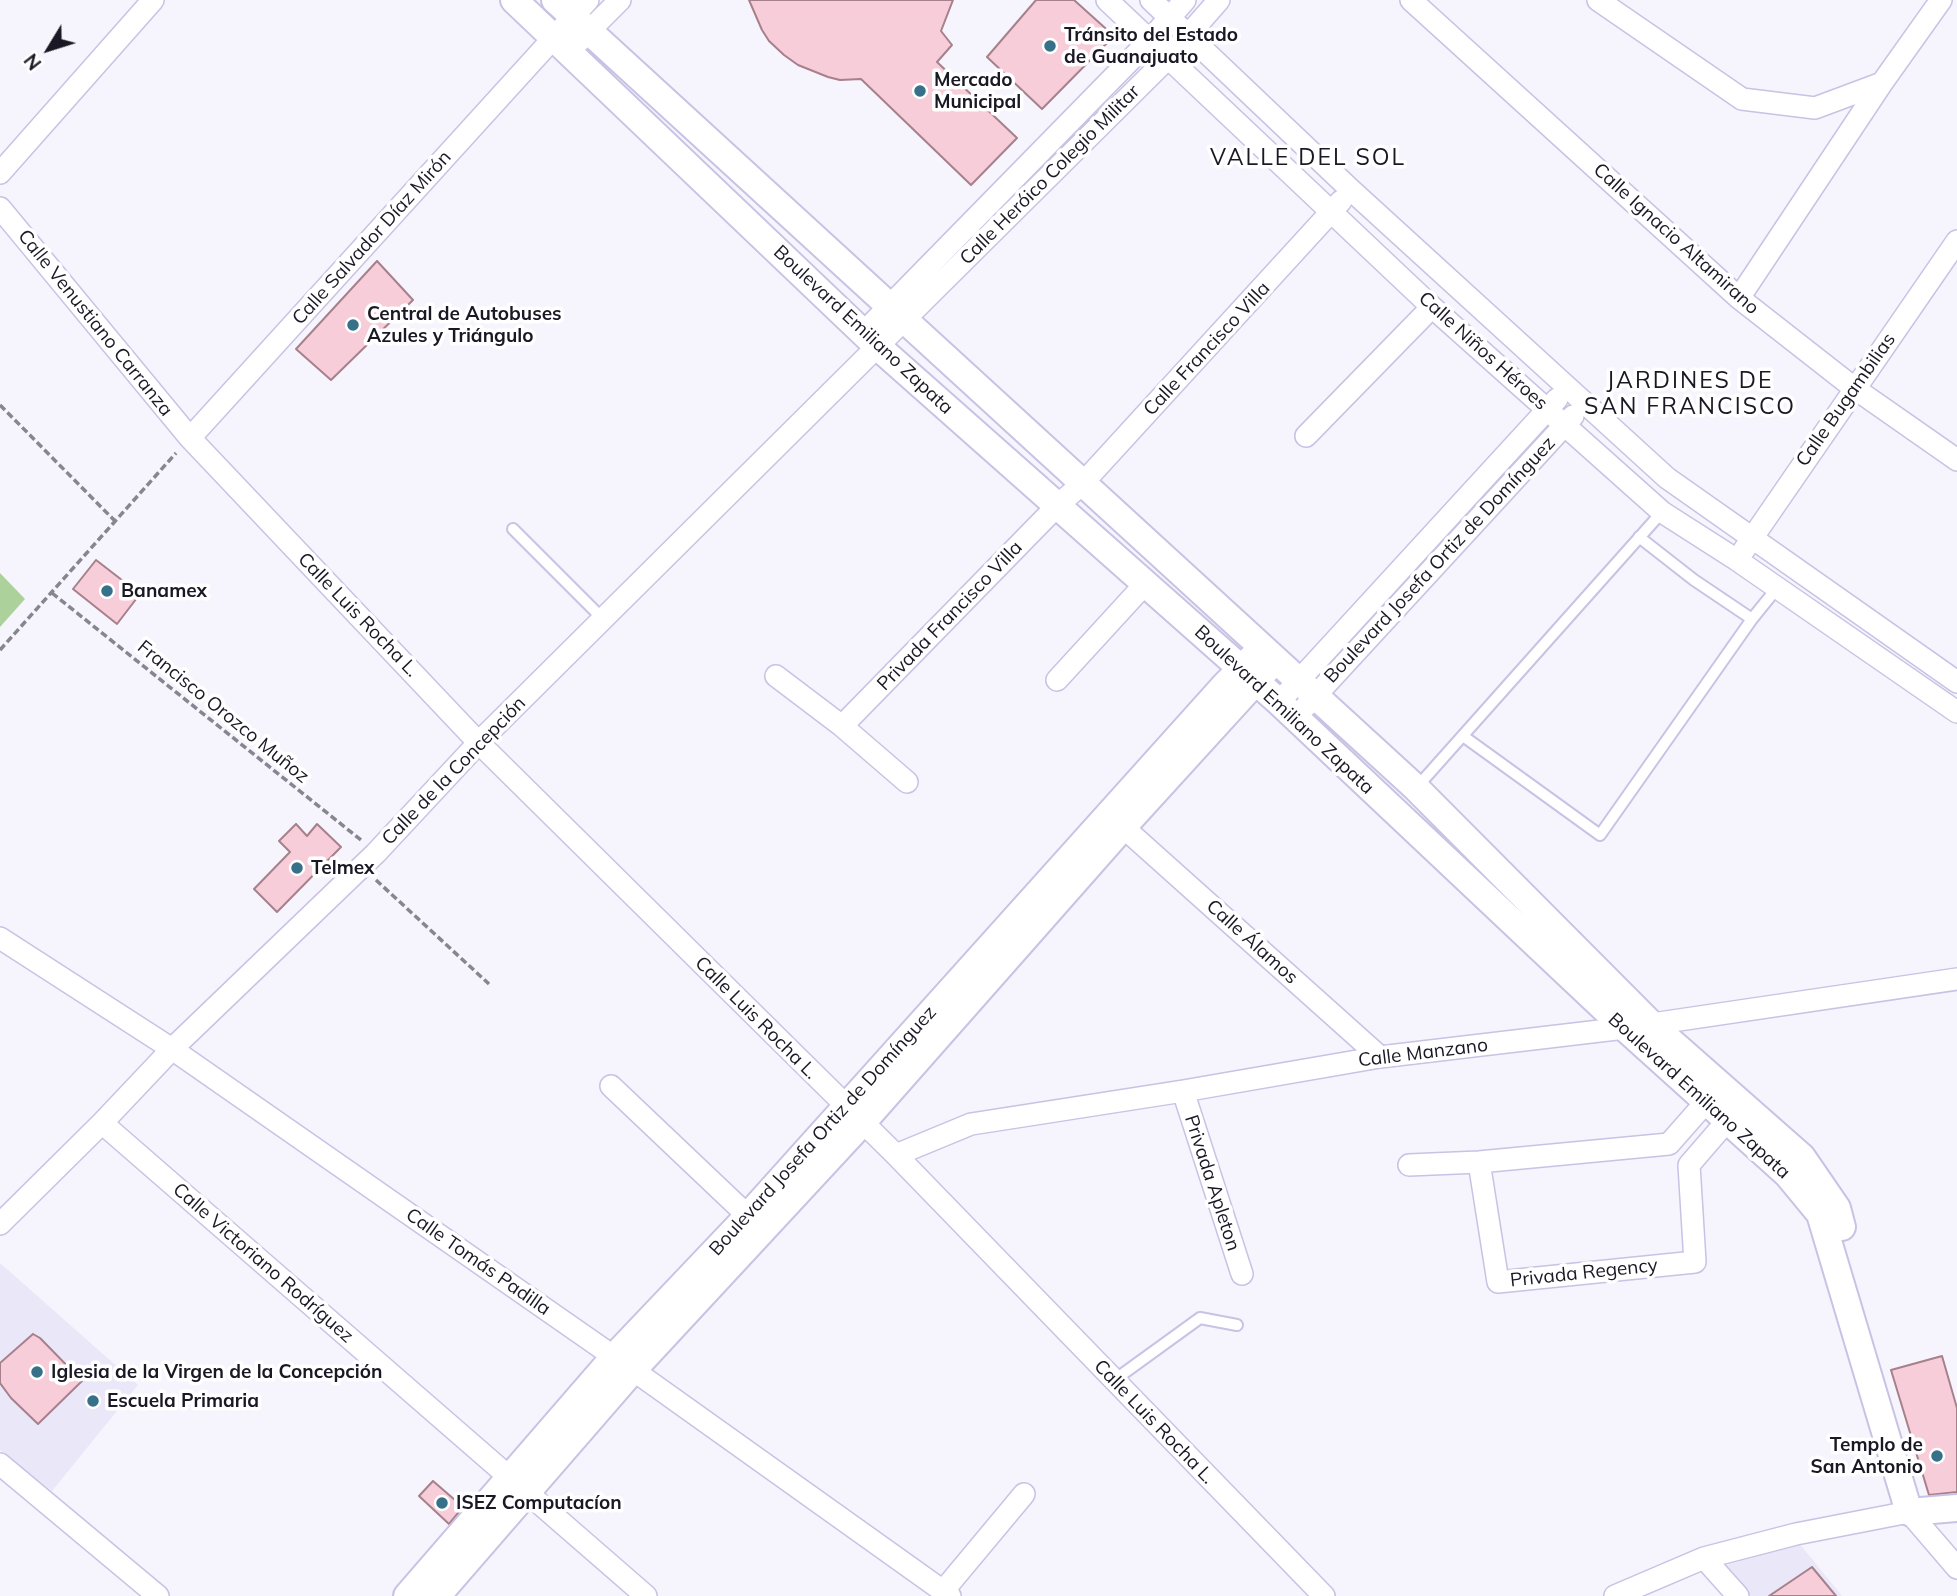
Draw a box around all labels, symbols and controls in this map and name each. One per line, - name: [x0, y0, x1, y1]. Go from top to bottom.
- north arrow: [14, 14, 84, 84]
- place label: Tránsito del Estado de Guanajuato: [1064, 24, 1238, 68]
- marker: Tránsito del Estado de Guanajuato: [1042, 38, 1058, 54]
- text: N: [19, 49, 46, 75]
- place label: Mercado Municipal: [934, 69, 1021, 113]
- street label: Calle Heróico Colegio Militar: [955, 80, 1145, 270]
- marker: Mercado Municipal: [912, 83, 928, 99]
- district label: VALLE DEL SOL: [1212, 144, 1404, 172]
- street label: Calle Salvador Díaz Mirón: [288, 146, 456, 330]
- street label: Calle Ignacio Altamirano: [1588, 159, 1764, 319]
- street label: Calle Venustiano Carranza: [13, 225, 177, 421]
- street label: Boulevard Emiliano Zapata: [769, 241, 957, 419]
- street label: Calle Francisco Villa: [1139, 277, 1275, 421]
- street label: Calle Niños Héroes: [1414, 287, 1552, 415]
- place label: Central de Autobuses Azules y Triángulo: [367, 303, 562, 347]
- marker: Central de Autobuses Azules y Triángulo: [345, 317, 361, 333]
- street label: Calle Bugambilias: [1791, 329, 1901, 471]
- district label: JARDINES DE SAN FRANCISCO: [1586, 367, 1794, 421]
- street label: Boulevard Josefa Ortiz de Domínguez: [1320, 432, 1560, 688]
- street label: Privada Francisco Villa: [873, 536, 1027, 696]
- street label: Calle Luis Rocha L.: [293, 548, 423, 682]
- place label: Banamex: [121, 580, 207, 602]
- marker: Banamex: [99, 583, 115, 599]
- street label: Boulevard Emiliano Zapata: [1190, 621, 1378, 799]
- street label: Francisco Orozco Muñoz: [133, 636, 313, 788]
- street label: Calle de la Concepción: [377, 692, 531, 850]
- place label: Telmex: [311, 857, 375, 879]
- marker: Telmex: [289, 860, 305, 876]
- street label: Calle Álamos: [1202, 895, 1302, 989]
- street label: Calle Luis Rocha L.: [690, 952, 822, 1084]
- street label: Boulevard Josefa Ortiz de Domínguez: [705, 1001, 941, 1261]
- street label: Boulevard Emiliano Zapata: [1603, 1008, 1795, 1184]
- street label: Calle Manzano: [1357, 1034, 1489, 1072]
- street label: Privada Apleton: [1179, 1112, 1245, 1254]
- street label: Calle Victoriano Rodríguez: [168, 1178, 358, 1348]
- street label: Calle Tomás Padilla: [401, 1203, 555, 1321]
- street label: Privada Regency: [1509, 1254, 1659, 1292]
- street label: Calle Luis Rocha L.: [1089, 1355, 1219, 1489]
- place label: Iglesia de la Virgen de la Concepción: [51, 1361, 382, 1383]
- marker: Iglesia de la Virgen de la Concepción: [29, 1364, 45, 1380]
- place label: Escuela Primaria: [107, 1390, 259, 1412]
- marker: Escuela Primaria: [85, 1393, 101, 1409]
- place label: Templo de San Antonio: [1811, 1434, 1923, 1478]
- marker: Templo de San Antonio: [1929, 1448, 1945, 1464]
- place label: ISEZ Computacíon: [456, 1492, 622, 1514]
- marker: ISEZ Computacíon: [434, 1495, 450, 1511]

